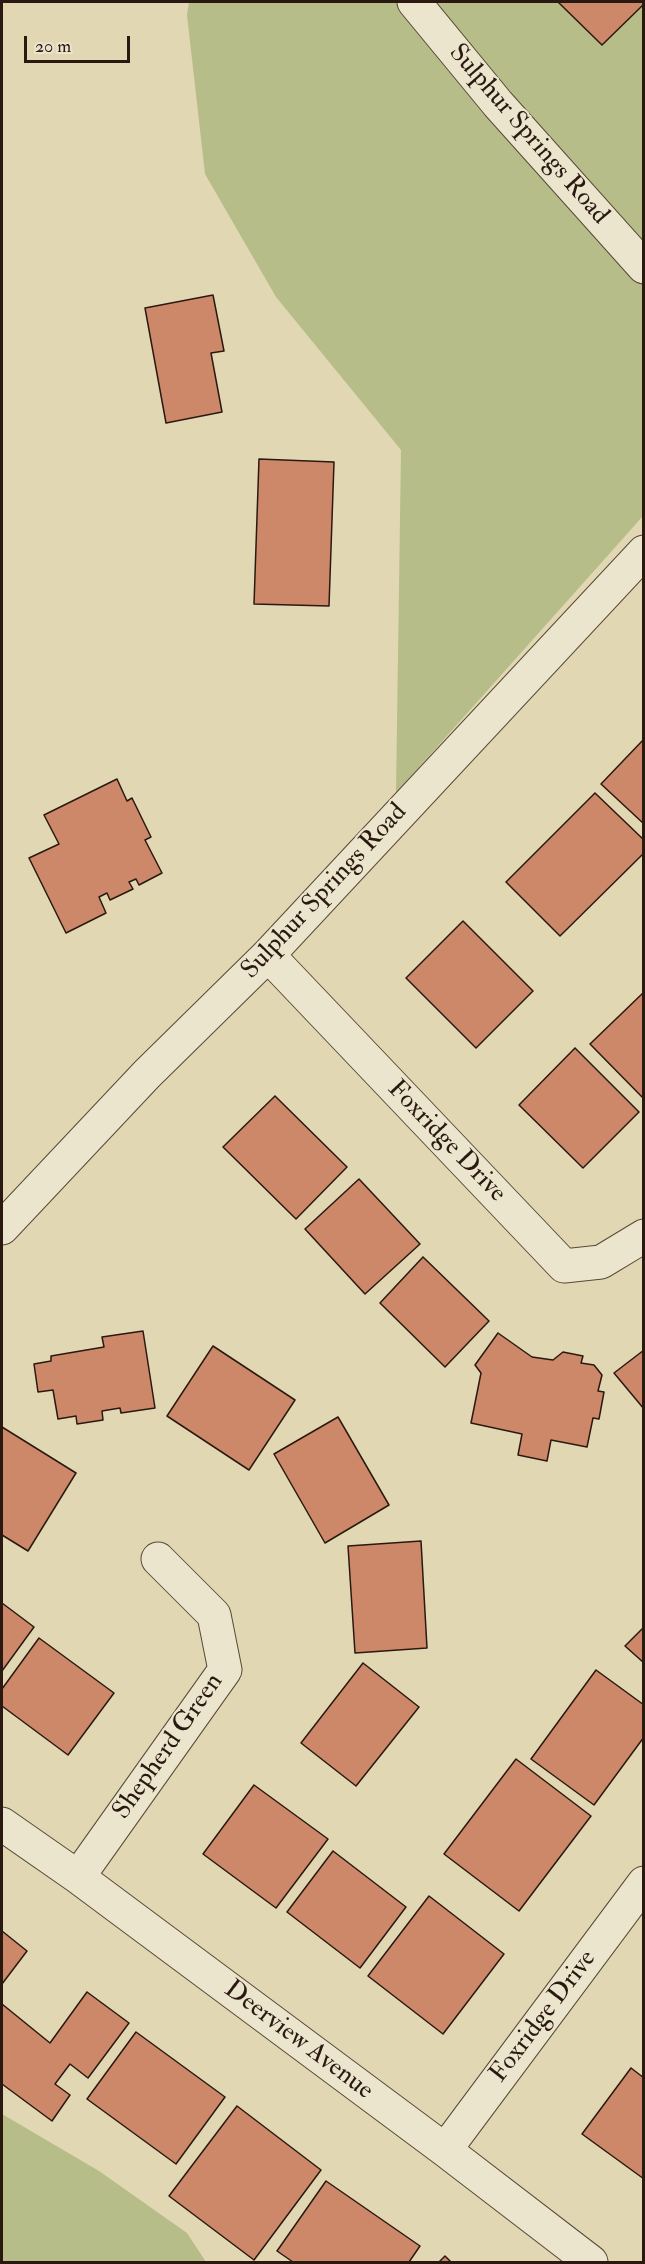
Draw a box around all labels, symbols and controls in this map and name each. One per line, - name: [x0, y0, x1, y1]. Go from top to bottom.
- scale bar: [27, 24, 134, 62]
- text: 20 m: [35, 35, 71, 58]
- street label: Sulphur Springs Road: [441, 39, 615, 231]
- street label: Sulphur Springs Road: [236, 798, 414, 986]
- street label: Foxridge Drive: [380, 1075, 512, 1209]
- street label: Shepherd Green: [107, 1668, 231, 1826]
- street label: Foxridge Drive: [484, 1945, 604, 2089]
- street label: Deerview Avenue: [217, 1975, 379, 2107]

